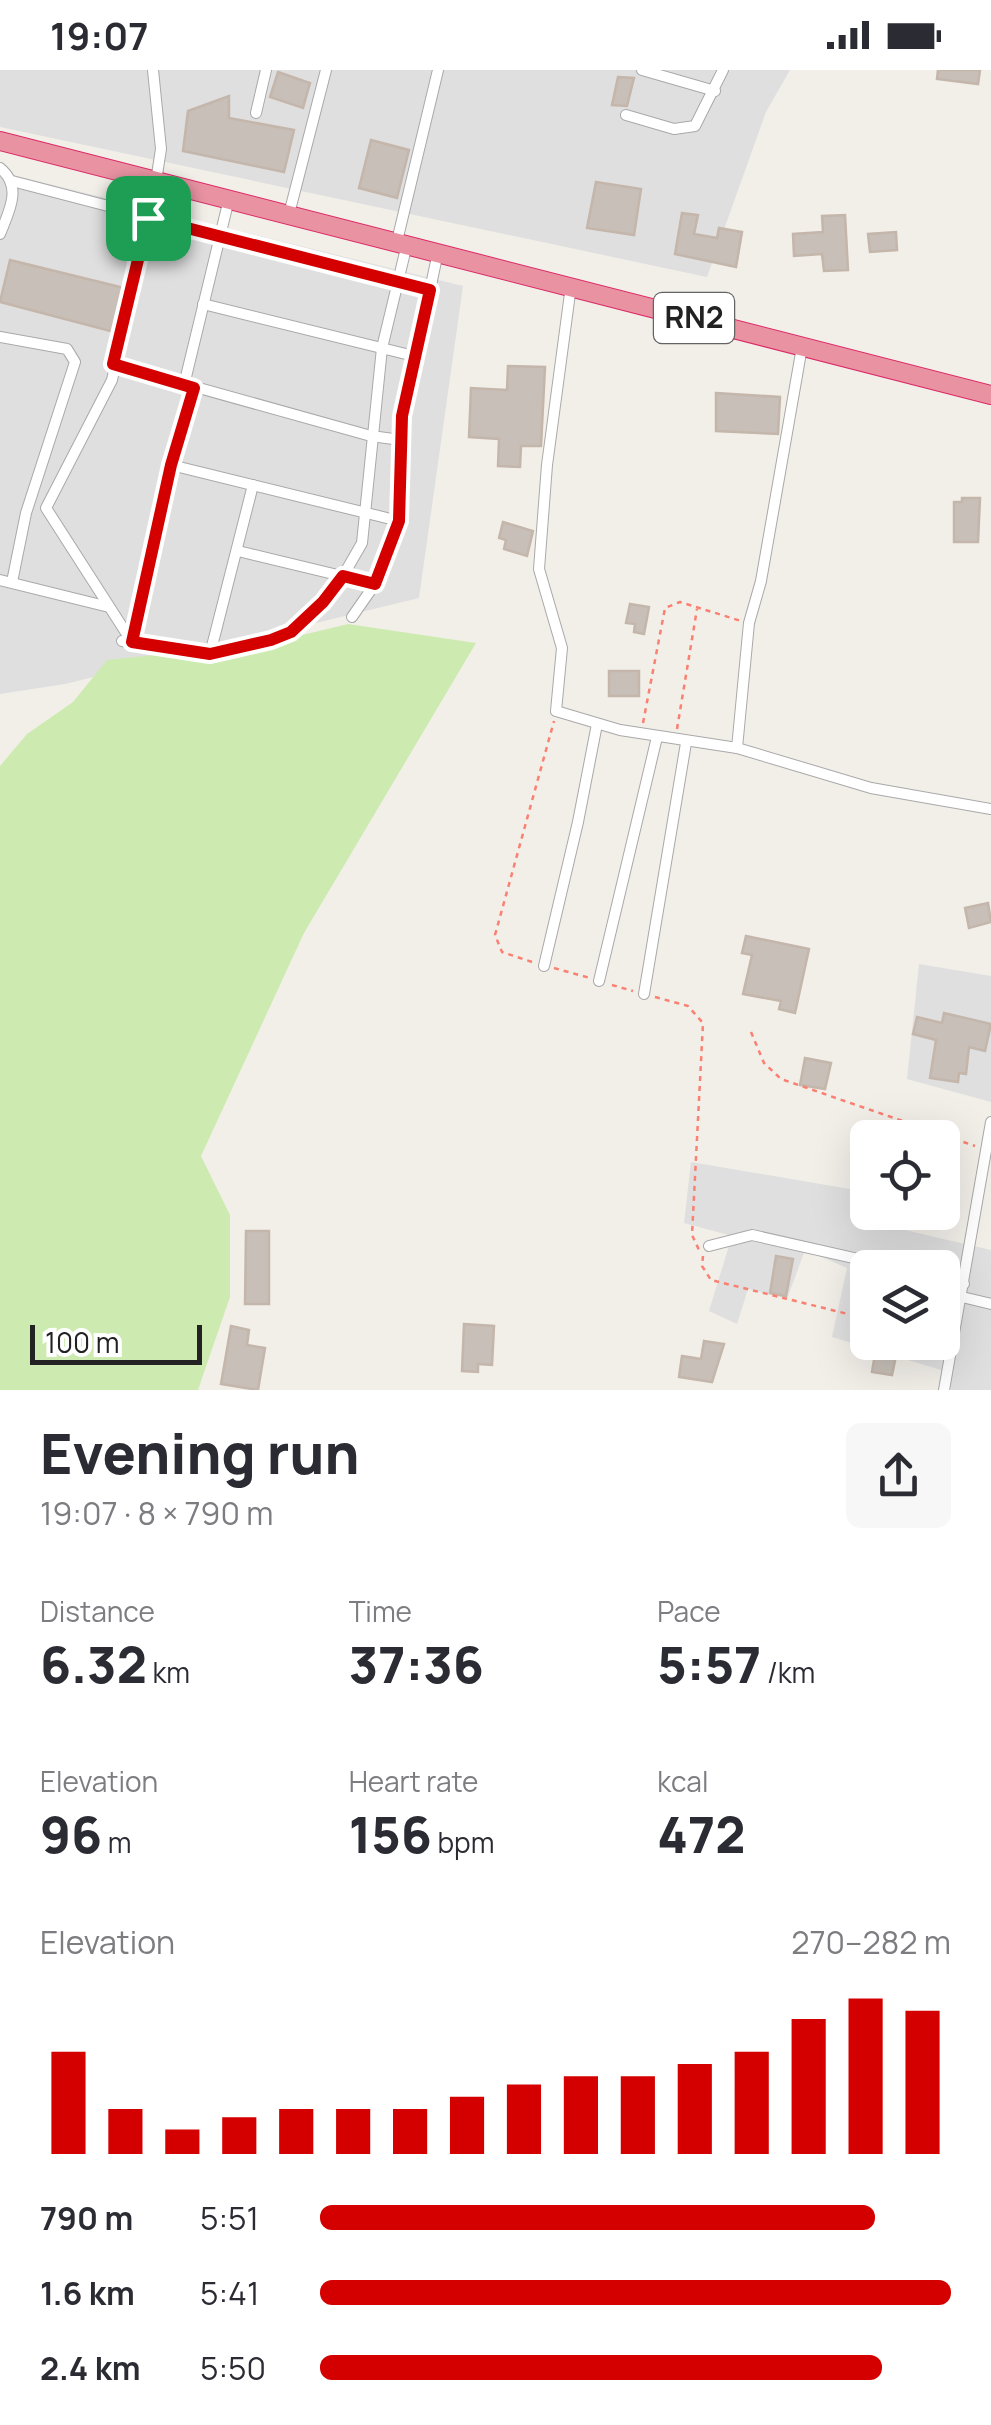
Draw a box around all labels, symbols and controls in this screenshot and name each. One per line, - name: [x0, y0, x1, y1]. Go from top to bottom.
- text: 19:07: [50, 9, 149, 61]
- pin: [106, 176, 191, 261]
- icon: arrive: [121, 191, 176, 246]
- road number: RN2: [654, 293, 734, 343]
- map controls: [850, 1120, 960, 1360]
- button: locate: [850, 1120, 960, 1230]
- button: layers: [850, 1250, 960, 1360]
- scale bar: [30, 1320, 202, 1364]
- text: 100 m: [45, 1323, 119, 1361]
- text: Evening run: [40, 1415, 359, 1491]
- button: share: [846, 1423, 951, 1528]
- text: 19:07 · 8 × 790 m: [40, 1491, 274, 1535]
- text: Distance: [40, 1592, 155, 1630]
- text: Time: [349, 1592, 412, 1630]
- text: Pace: [657, 1592, 721, 1630]
- text: 6.32: [40, 1630, 147, 1698]
- text: 37:36: [349, 1630, 484, 1698]
- text: 5:57: [657, 1630, 761, 1698]
- text: km: [147, 1653, 190, 1691]
- text: /km: [761, 1653, 815, 1691]
- text: Elevation: [40, 1762, 158, 1800]
- text: Heart rate: [349, 1762, 478, 1800]
- text: kcal: [657, 1762, 708, 1800]
- text: 96: [40, 1800, 102, 1868]
- text: 156: [349, 1800, 432, 1868]
- text: 472: [657, 1800, 745, 1868]
- text: m: [102, 1823, 132, 1861]
- text: bpm: [432, 1823, 494, 1861]
- text: Elevation: [40, 1920, 175, 1964]
- text: 270–282 m: [791, 1920, 951, 1964]
- text: 790 m: [40, 2196, 133, 2240]
- text: 5:51: [200, 2196, 259, 2240]
- text: 1.6 km: [40, 2271, 135, 2315]
- text: 5:41: [200, 2271, 259, 2315]
- text: 2.4 km: [40, 2346, 141, 2390]
- text: 5:50: [200, 2346, 266, 2390]

